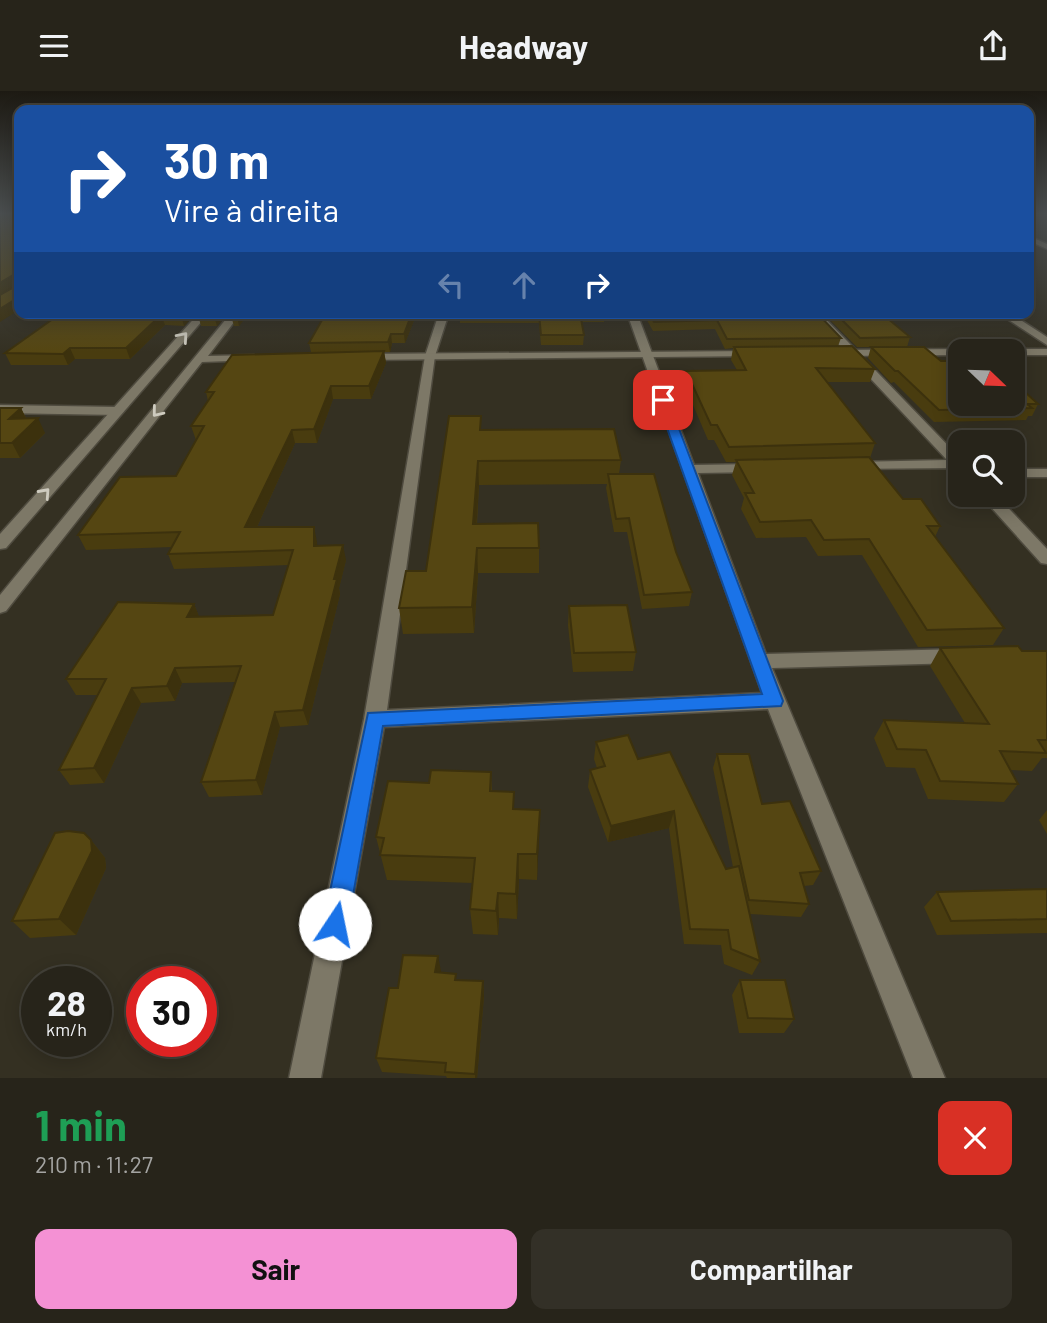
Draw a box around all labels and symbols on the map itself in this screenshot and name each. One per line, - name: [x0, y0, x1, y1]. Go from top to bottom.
- one-way arrow: [175, 332, 187, 345]
- north arrow: [948, 339, 1026, 417]
- pin: [633, 370, 693, 430]
- one-way arrow: [153, 404, 165, 417]
- one-way arrow: [37, 488, 49, 501]
- position arrow: [298, 887, 372, 961]
- speed limit sign: 30: [126, 966, 217, 1057]

